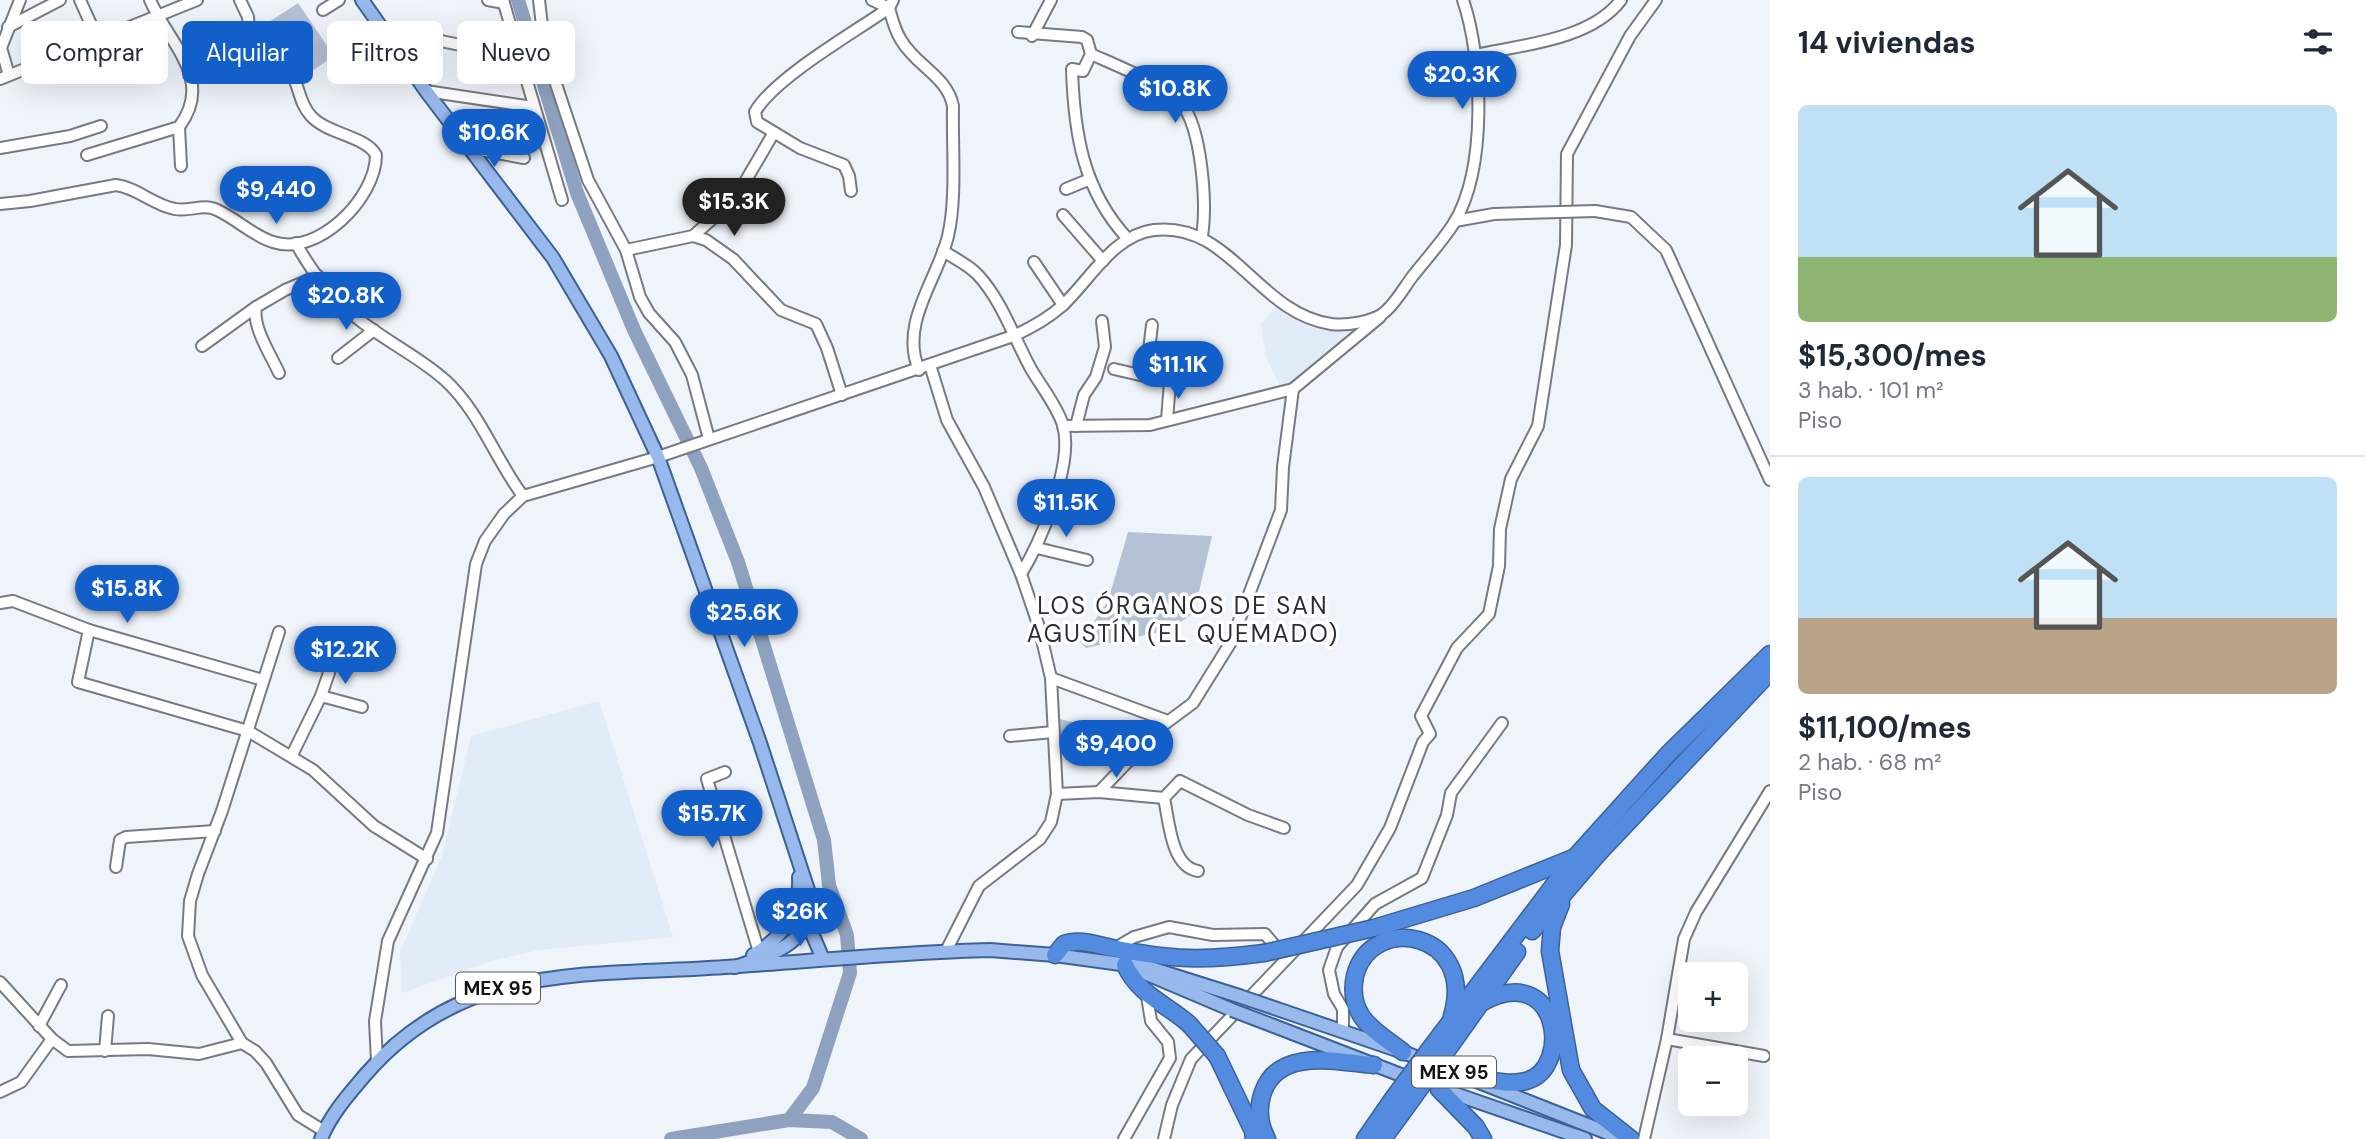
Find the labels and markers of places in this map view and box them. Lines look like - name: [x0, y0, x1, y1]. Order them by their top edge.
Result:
- pin: $20.3K: [1405, 52, 1519, 111]
- pin: $10.8K: [1118, 66, 1232, 125]
- pin: $10.6K: [437, 110, 551, 169]
- pin: $9,440: [219, 166, 333, 226]
- pin: $15.3K: [677, 178, 791, 238]
- pin: $20.8K: [289, 272, 403, 332]
- pin: $11.1K: [1121, 342, 1235, 401]
- pin: $11.5K: [1009, 480, 1123, 539]
- pin: $15.8K: [70, 566, 184, 625]
- pin: $25.6K: [687, 590, 801, 649]
- pin: $12.2K: [288, 626, 402, 686]
- pin: $9,400: [1059, 720, 1173, 780]
- pin: $15.7K: [655, 790, 769, 850]
- pin: $26K: [759, 888, 841, 948]

